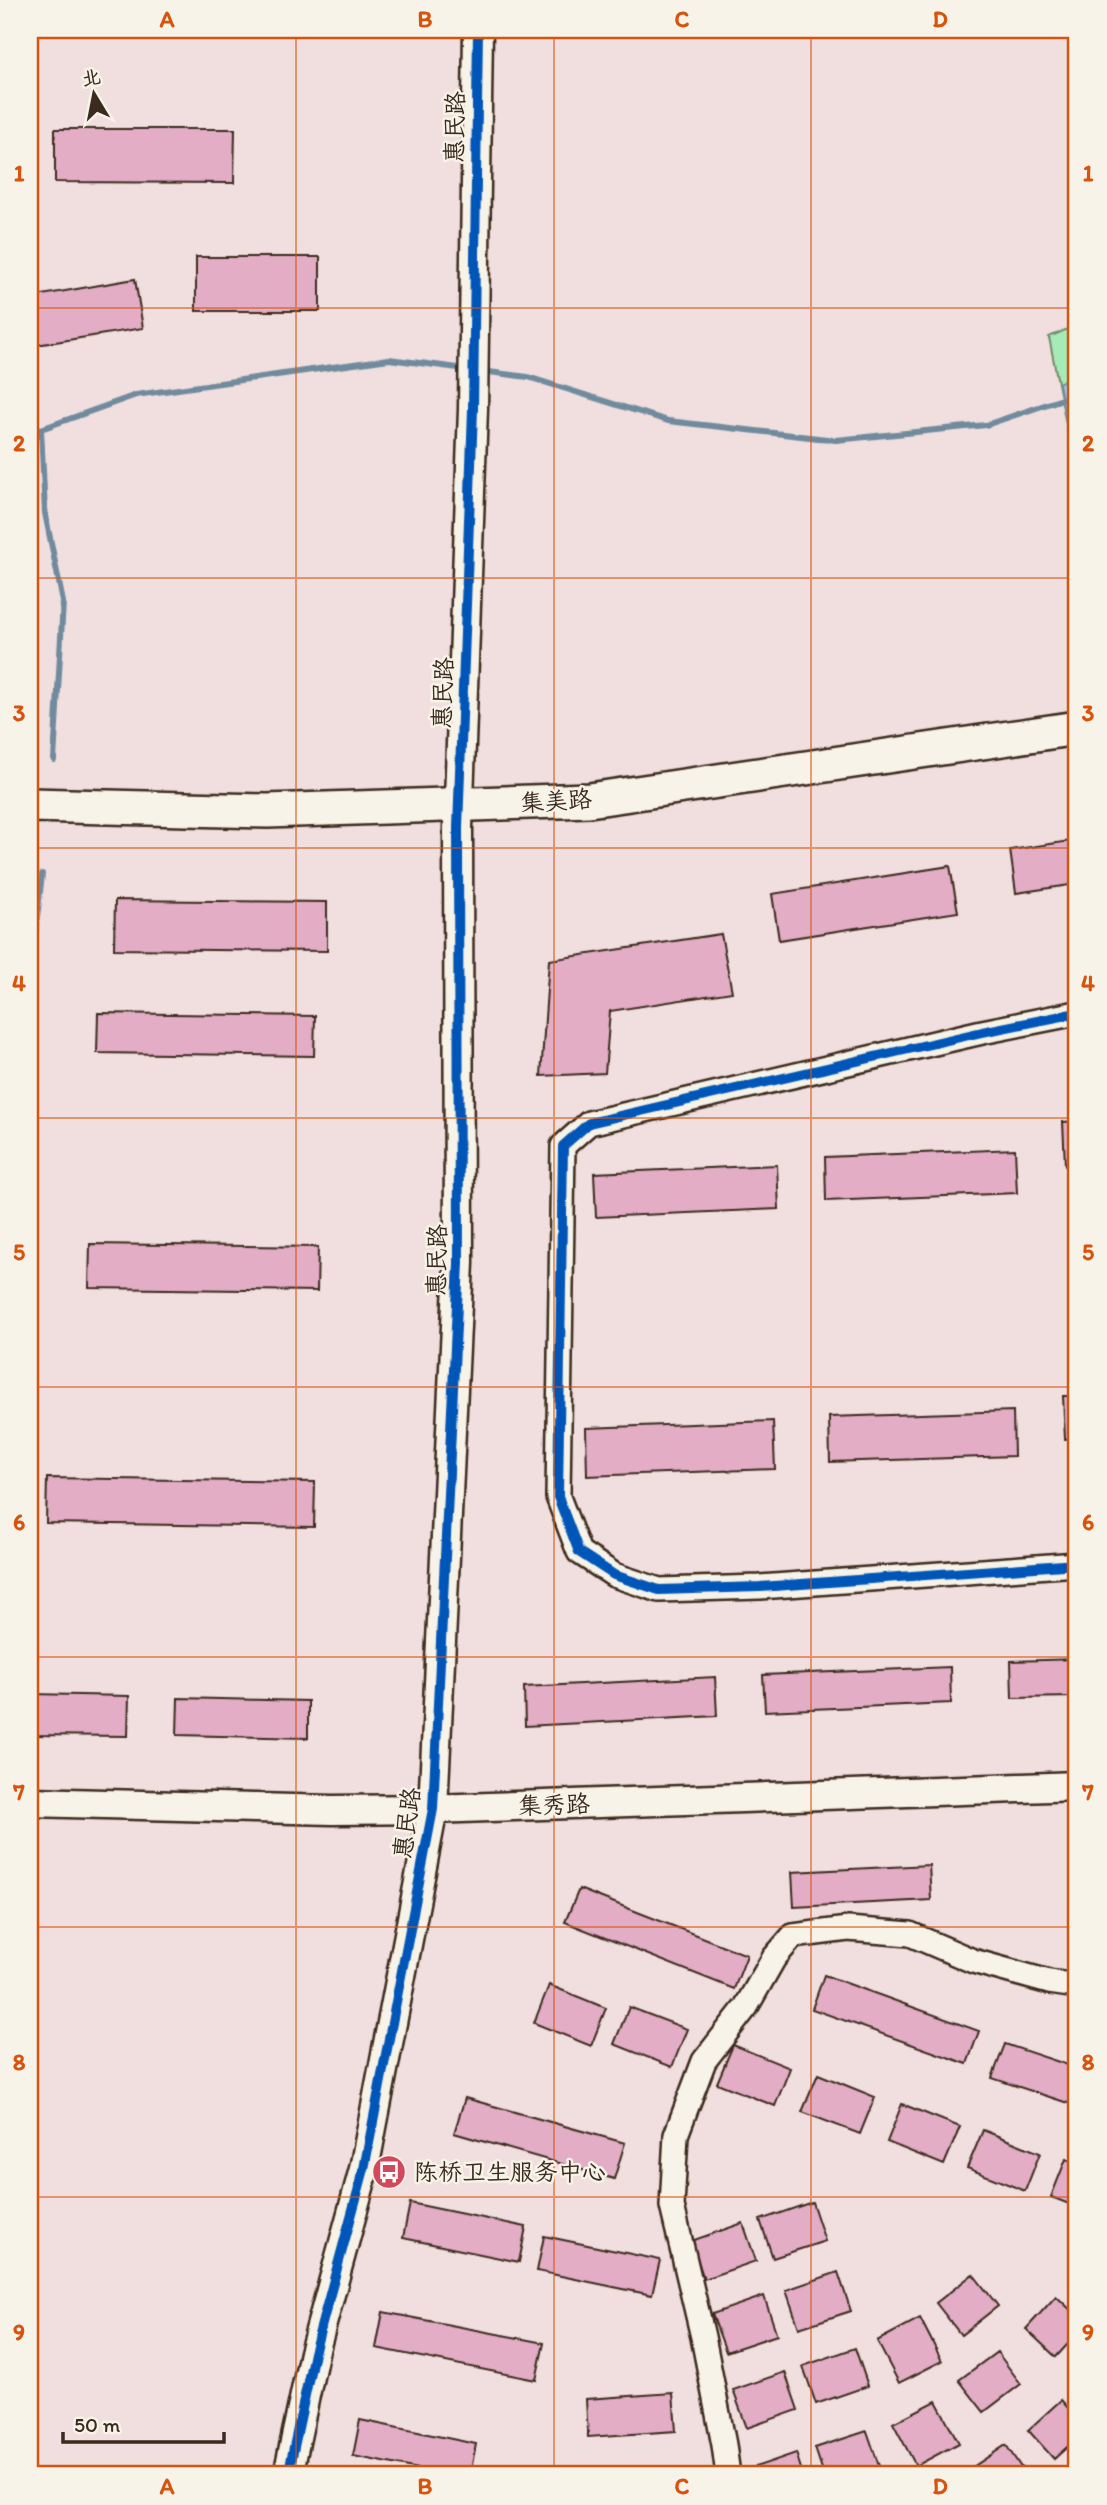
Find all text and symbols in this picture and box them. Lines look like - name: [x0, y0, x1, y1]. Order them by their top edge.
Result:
- text: A: [159, 5, 175, 33]
- text: B: [418, 5, 433, 33]
- text: C: [675, 5, 690, 33]
- text: D: [932, 5, 948, 33]
- north arrow: [60, 60, 130, 130]
- text: 北: [80, 65, 102, 91]
- street label: 惠民路: [439, 91, 470, 163]
- text: 1: [14, 159, 25, 187]
- text: 1: [1083, 159, 1094, 187]
- text: 2: [13, 429, 26, 457]
- text: 2: [1082, 429, 1095, 457]
- street label: 惠民路: [427, 656, 458, 729]
- text: 3: [13, 699, 26, 727]
- text: 3: [1082, 699, 1095, 727]
- street label: 集美路: [519, 784, 593, 817]
- text: 4: [12, 969, 26, 997]
- text: 4: [1081, 969, 1095, 997]
- street label: 惠民路: [421, 1224, 452, 1296]
- text: 5: [13, 1238, 25, 1266]
- text: 5: [1082, 1238, 1094, 1266]
- text: 6: [13, 1508, 25, 1536]
- text: 6: [1082, 1508, 1094, 1536]
- text: 7: [12, 1778, 25, 1806]
- text: 7: [1081, 1778, 1094, 1806]
- street label: 惠民路: [387, 1785, 426, 1861]
- street label: 集秀路: [517, 1789, 590, 1820]
- text: 8: [13, 2048, 26, 2076]
- text: 8: [1082, 2048, 1095, 2076]
- bus stop icon: 陈桥卫生服务中心: [370, 2153, 408, 2191]
- place label: 陈桥卫生服务中心: [414, 2157, 606, 2186]
- text: 9: [13, 2318, 25, 2346]
- text: 9: [1082, 2318, 1094, 2346]
- scale bar: [63, 2400, 224, 2444]
- text: 50 m: [74, 2412, 121, 2437]
- text: A: [159, 2472, 175, 2500]
- text: B: [418, 2472, 433, 2500]
- text: C: [675, 2472, 690, 2500]
- text: D: [932, 2472, 948, 2500]

